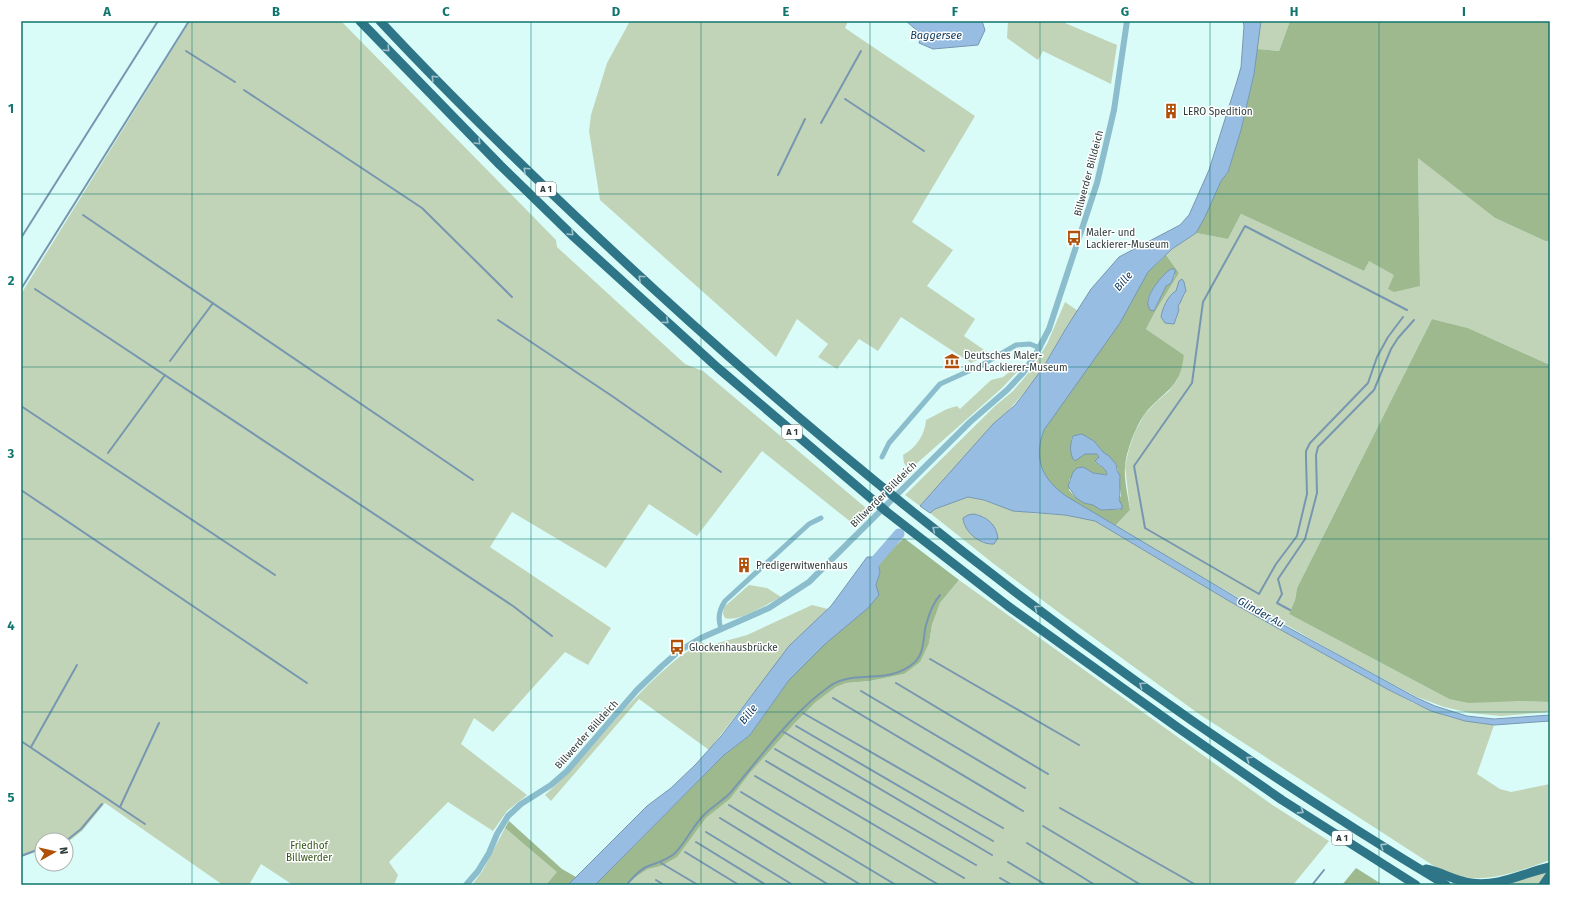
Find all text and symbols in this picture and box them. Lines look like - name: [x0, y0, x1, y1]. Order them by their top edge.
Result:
- text: A: [102, 4, 111, 19]
- text: B: [272, 4, 280, 19]
- text: C: [442, 4, 450, 19]
- text: D: [612, 4, 621, 19]
- text: E: [783, 4, 790, 19]
- text: F: [952, 4, 959, 19]
- text: G: [1121, 4, 1129, 19]
- text: H: [1290, 4, 1298, 19]
- text: I: [1462, 4, 1466, 19]
- water label: Baggersee: [910, 29, 962, 42]
- one-way arrow: [382, 44, 389, 52]
- one-way arrow: [431, 75, 439, 83]
- text: 1: [8, 101, 14, 116]
- building icon: LERO Spedition: [1162, 102, 1180, 120]
- place label: LERO Spedition: [1183, 106, 1253, 118]
- street label: Billwerder Billdeich: [1072, 129, 1106, 218]
- one-way arrow: [473, 137, 480, 145]
- one-way arrow: [523, 167, 531, 174]
- road number: A 1: [536, 182, 556, 196]
- place label: Maler- und Lackierer-Museum: [1086, 227, 1169, 251]
- one-way arrow: [566, 228, 574, 236]
- bus stop icon: Maler- und Lackierer-Museum: [1065, 229, 1083, 247]
- water label: Bille: [1111, 269, 1136, 294]
- text: 2: [8, 273, 15, 288]
- one-way arrow: [638, 275, 646, 283]
- one-way arrow: [661, 317, 669, 324]
- place label: Deutsches Maler- und Lackierer-Museum: [964, 350, 1067, 374]
- museum icon: Deutsches Maler- und Lackierer-Museum: [943, 352, 961, 370]
- road number: A 1: [782, 425, 802, 439]
- text: 3: [7, 446, 15, 461]
- street label: Billwerder Billdeich: [848, 459, 919, 530]
- one-way arrow: [932, 526, 939, 533]
- building icon: Predigerwitwenhaus: [735, 556, 753, 574]
- place label: Predigerwitwenhaus: [756, 560, 848, 572]
- water label: Glinder Au: [1235, 594, 1286, 631]
- one-way arrow: [1035, 606, 1042, 613]
- text: 4: [7, 618, 15, 633]
- bus stop icon: Glockenhausbrücke: [668, 638, 686, 656]
- place label: Glockenhausbrücke: [689, 642, 778, 654]
- one-way arrow: [1140, 683, 1147, 690]
- street label: Billwerder Billdeich: [553, 698, 621, 772]
- water label: Bille: [737, 702, 760, 727]
- one-way arrow: [1246, 756, 1253, 764]
- text: 5: [8, 790, 15, 805]
- one-way arrow: [1297, 807, 1304, 814]
- road number: A 1: [1332, 831, 1352, 845]
- north arrow: [34, 832, 74, 872]
- park label: Friedhof Billwerder: [286, 840, 332, 864]
- one-way arrow: [1380, 843, 1387, 851]
- text: N: [56, 846, 70, 855]

